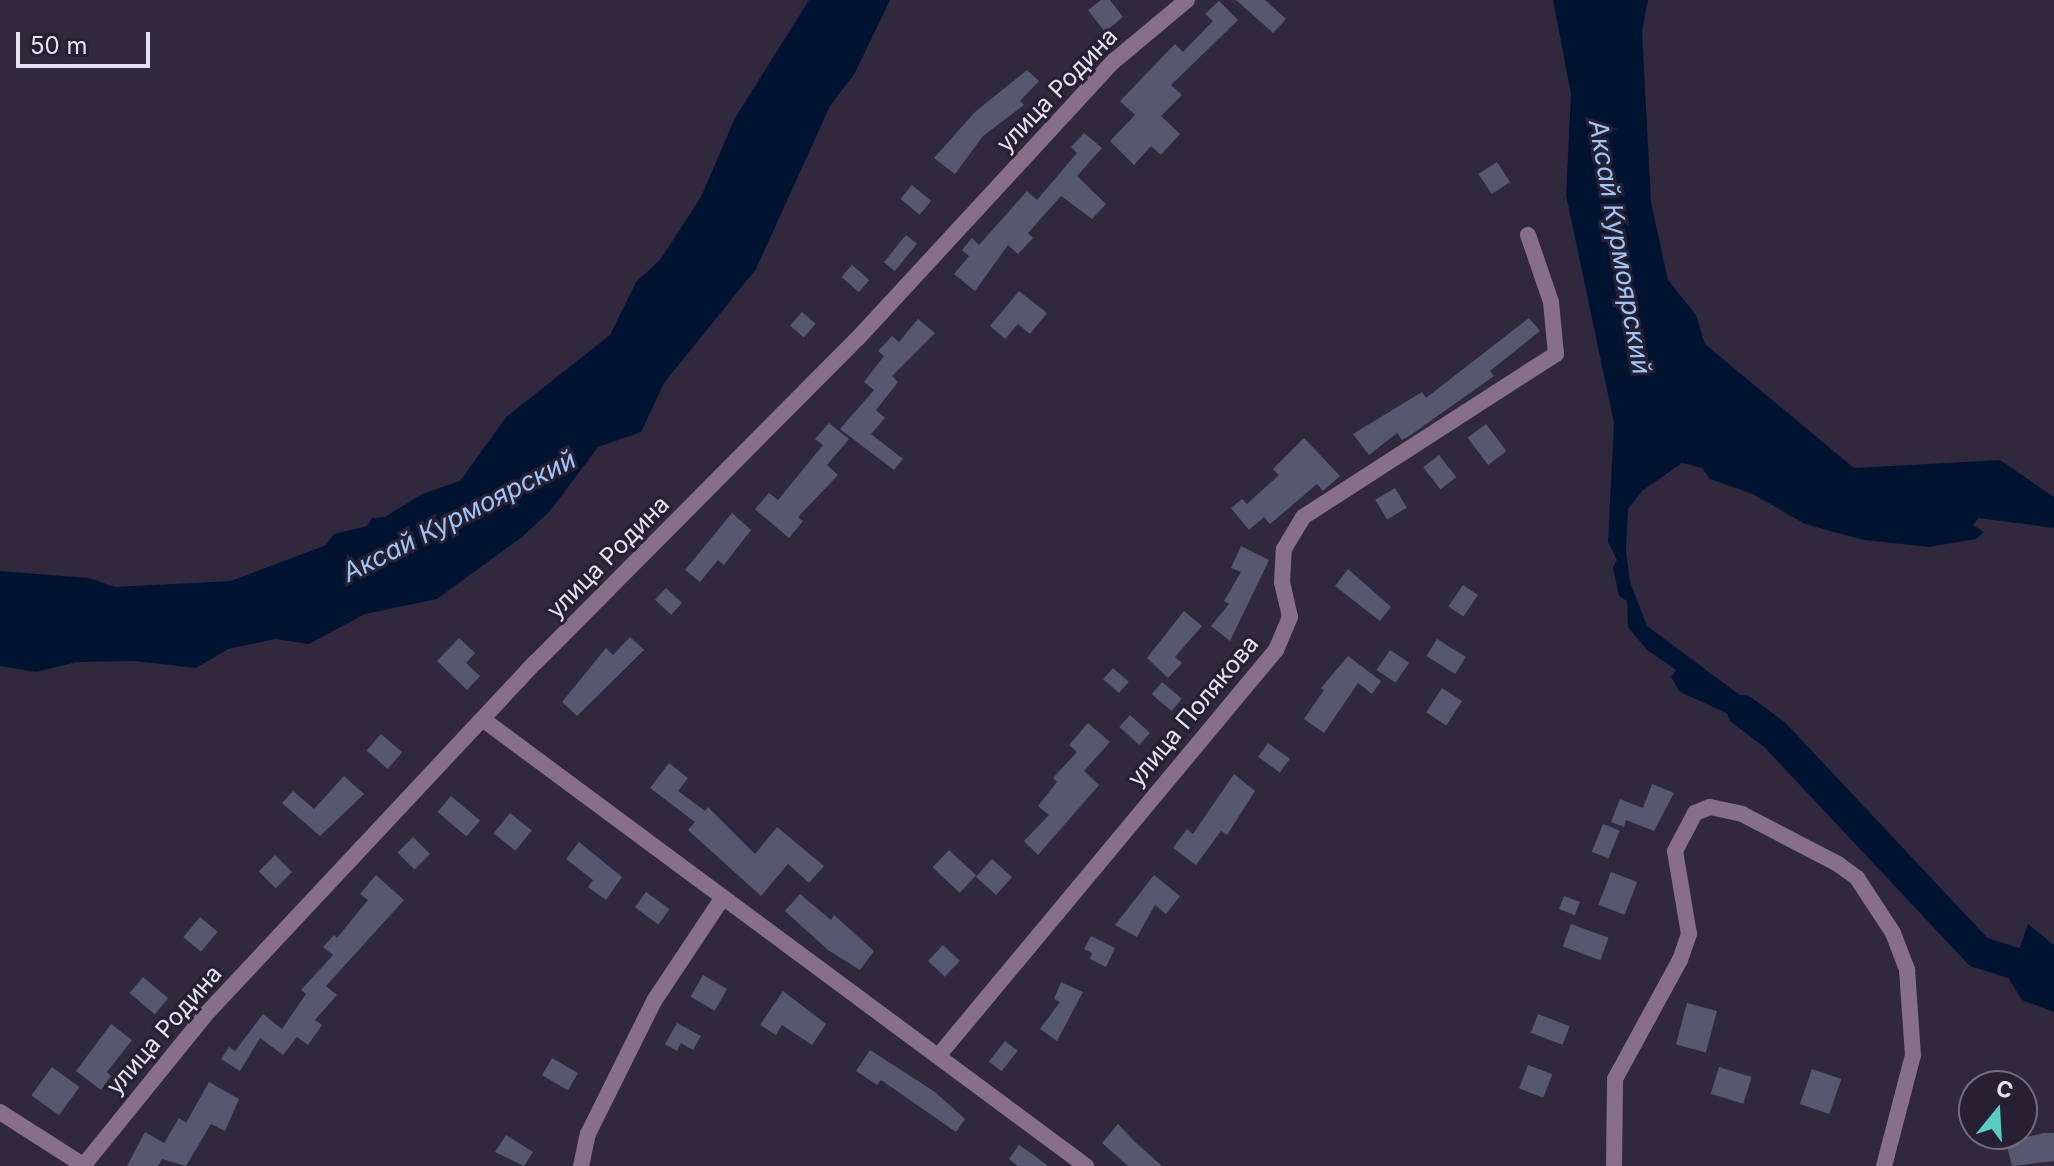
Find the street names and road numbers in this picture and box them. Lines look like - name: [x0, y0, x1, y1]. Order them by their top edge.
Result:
- street label: улица Родина: [991, 22, 1123, 158]
- street label: улица Родина: [541, 490, 675, 624]
- street label: улица Полякова: [1121, 630, 1265, 792]
- street label: улица Родина: [100, 960, 228, 1100]

